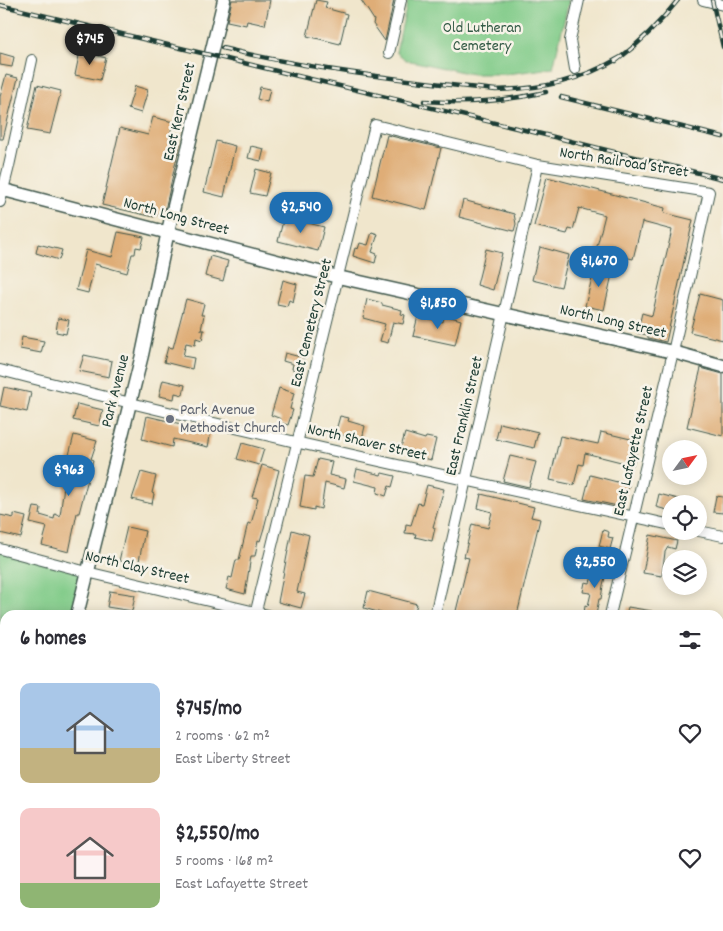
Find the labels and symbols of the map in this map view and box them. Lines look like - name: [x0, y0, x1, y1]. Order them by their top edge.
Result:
- park label: Old Lutheran Cemetery: [443, 17, 521, 58]
- pin: $745: [60, 23, 120, 66]
- street label: East Kerr Street: [158, 61, 202, 163]
- street label: North Railroad Street: [558, 141, 690, 185]
- street label: North Long Street: [121, 192, 231, 242]
- pin: $2,540: [260, 192, 342, 234]
- pin: $1,670: [558, 246, 640, 288]
- street label: East Cemetery Street: [285, 256, 339, 390]
- pin: $1,850: [397, 288, 479, 330]
- street label: North Long Street: [558, 299, 669, 345]
- street label: Park Avenue: [96, 352, 136, 430]
- street label: East Franklin Street: [440, 354, 490, 478]
- street label: East Lafayette Street: [608, 383, 660, 518]
- place label: Park Avenue Methodist Church: [180, 399, 285, 440]
- marker: Park Avenue Methodist Church: [164, 413, 176, 425]
- street label: North Shaver Street: [305, 418, 429, 468]
- north arrow: [662, 440, 708, 485]
- pin: $963: [39, 454, 99, 497]
- street label: North Clay Street: [83, 545, 191, 591]
- pin: $2,550: [554, 546, 636, 589]

